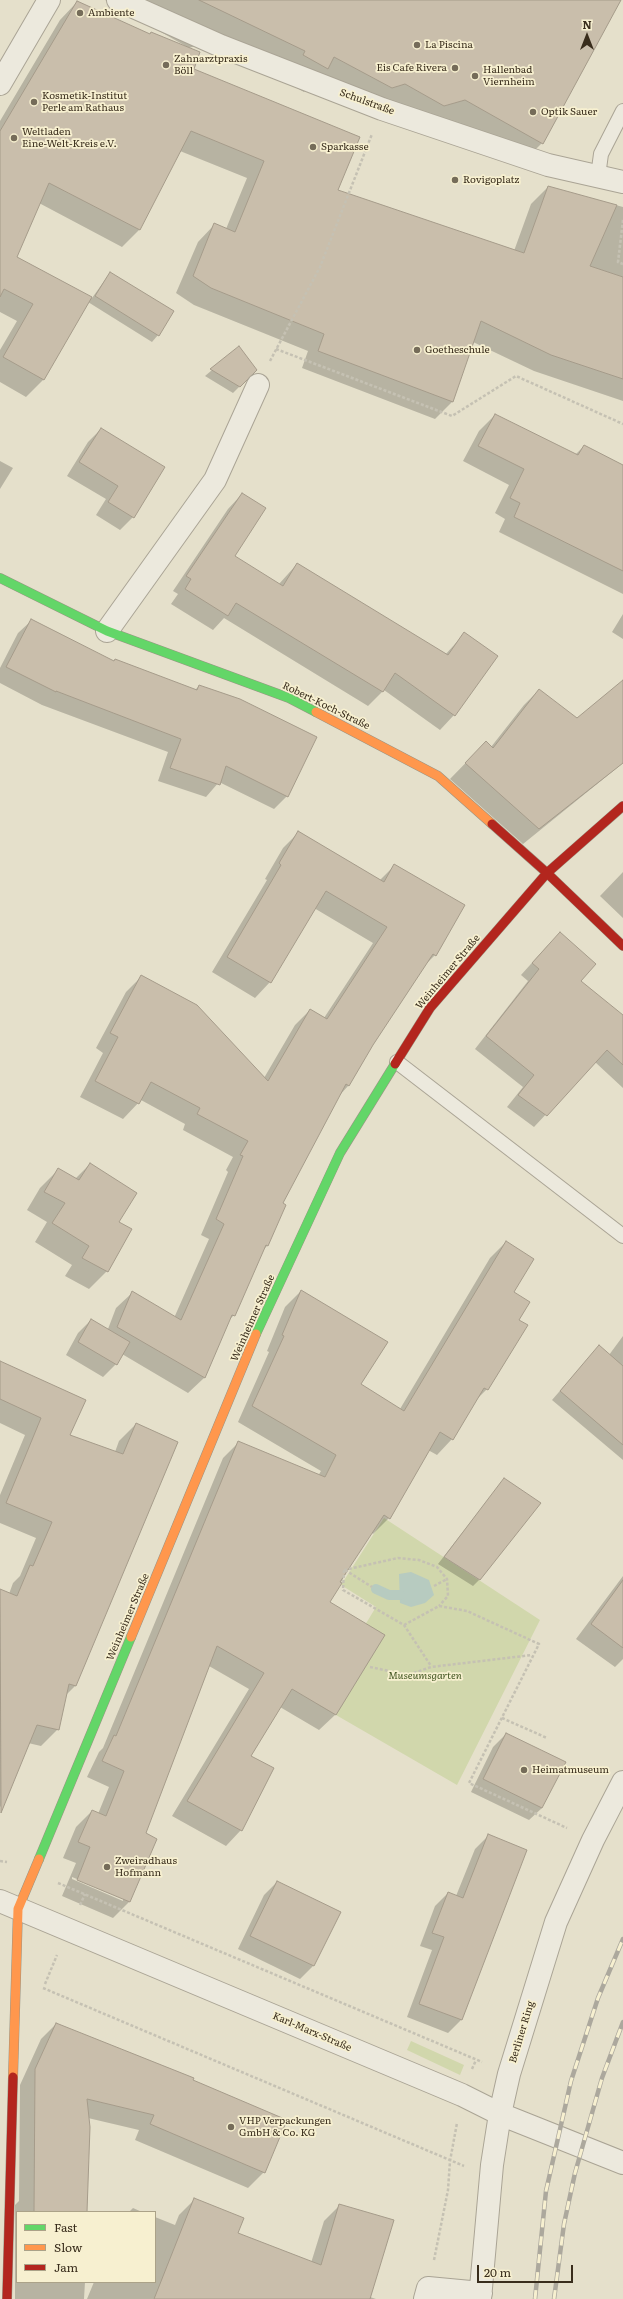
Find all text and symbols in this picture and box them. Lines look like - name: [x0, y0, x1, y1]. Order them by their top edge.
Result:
- place label: Ambiente: [88, 7, 135, 19]
- marker: Ambiente: [75, 8, 85, 18]
- north arrow: [567, 16, 607, 56]
- text: N: [582, 16, 592, 32]
- place label: La Piscina: [425, 39, 473, 51]
- marker: La Piscina: [412, 40, 422, 50]
- place label: Zahnarztpraxis Böll: [174, 53, 247, 76]
- marker: Zahnarztpraxis Böll: [161, 60, 171, 70]
- place label: Eis Cafe Rivera: [376, 62, 447, 74]
- marker: Eis Cafe Rivera: [450, 63, 460, 73]
- place label: Hallenbad Viernheim: [483, 64, 535, 88]
- marker: Hallenbad Viernheim: [470, 71, 480, 81]
- street label: Schulstraße: [338, 87, 396, 117]
- place label: Kosmetik-Institut Perle am Rathaus: [42, 90, 127, 114]
- marker: Kosmetik-Institut Perle am Rathaus: [29, 97, 39, 107]
- place label: Optik Sauer: [541, 106, 597, 118]
- marker: Optik Sauer: [528, 107, 538, 117]
- place label: Weltladen Eine-Welt-Kreis e.V.: [22, 126, 117, 150]
- marker: Weltladen Eine-Welt-Kreis e.V.: [9, 133, 19, 143]
- place label: Sparkasse: [321, 141, 369, 153]
- marker: Sparkasse: [308, 142, 318, 152]
- place label: Rovigoplatz: [463, 174, 519, 186]
- marker: Rovigoplatz: [450, 175, 460, 185]
- place label: Goetheschule: [425, 344, 490, 356]
- marker: Goetheschule: [412, 345, 422, 355]
- street label: Robert-Koch-Straße: [280, 680, 372, 732]
- street label: Weinheimer Straße: [413, 932, 483, 1012]
- street label: Weinheimer Straße: [229, 1273, 277, 1363]
- street label: Weinheimer Straße: [104, 1572, 152, 1662]
- park label: Museumsgarten: [388, 1670, 462, 1682]
- place label: Heimatmuseum: [532, 1764, 609, 1776]
- marker: Heimatmuseum: [519, 1765, 529, 1775]
- place label: Zweiradhaus Hofmann: [115, 1855, 177, 1878]
- marker: Zweiradhaus Hofmann: [102, 1862, 112, 1872]
- street label: Berliner Ring: [507, 2000, 537, 2064]
- street label: Karl-Marx-Straße: [271, 2010, 353, 2054]
- place label: VHP Verpackungen GmbH & Co. KG: [239, 2115, 331, 2138]
- marker: VHP Verpackungen GmbH & Co. KG: [226, 2122, 236, 2132]
- legend: [16, 2211, 156, 2283]
- text: Fast: [54, 2218, 77, 2236]
- text: Slow: [54, 2238, 82, 2256]
- scale bar: [479, 2257, 575, 2283]
- text: Jam: [54, 2258, 78, 2276]
- text: 20 m: [484, 2263, 511, 2281]

